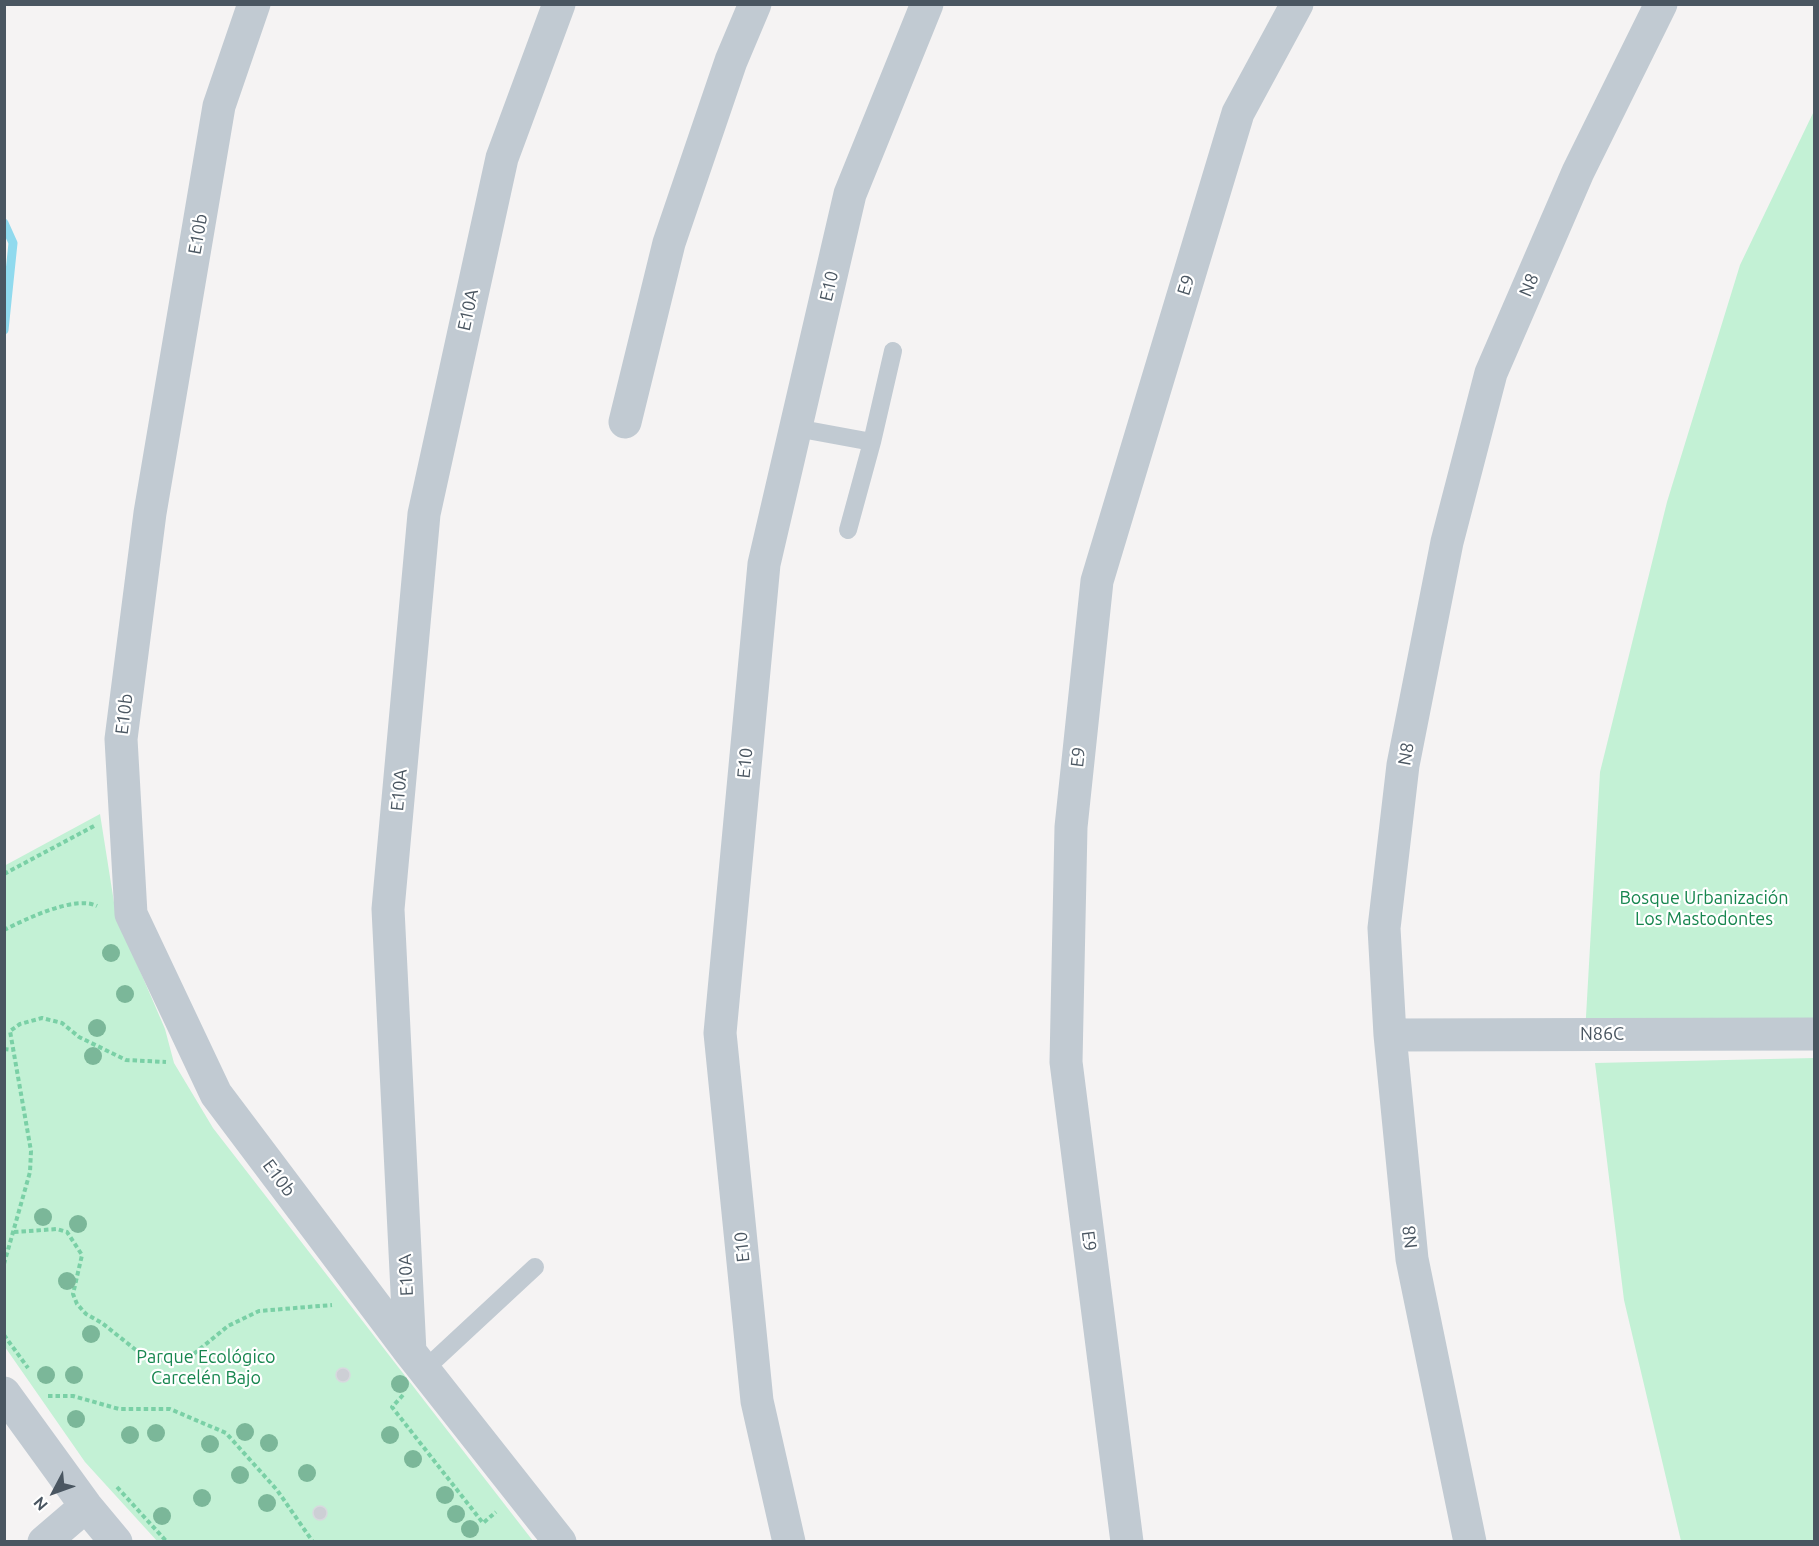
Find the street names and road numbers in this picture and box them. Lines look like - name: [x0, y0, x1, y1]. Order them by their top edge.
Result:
- street label: E10b: [184, 212, 212, 256]
- street label: E10: [815, 269, 843, 303]
- street label: N8: [1515, 270, 1543, 300]
- street label: E9: [1173, 272, 1199, 298]
- street label: E10A: [453, 287, 483, 333]
- street label: E10b: [111, 692, 137, 736]
- street label: N8: [1393, 741, 1419, 767]
- street label: E9: [1066, 746, 1090, 768]
- street label: E10: [733, 747, 757, 779]
- street label: E10A: [386, 768, 412, 812]
- street label: N86C: [1580, 1023, 1624, 1045]
- street label: E10b: [258, 1155, 300, 1201]
- street label: N8: [1398, 1224, 1422, 1250]
- street label: E9: [1077, 1230, 1101, 1252]
- street label: E10: [730, 1231, 754, 1263]
- street label: E10A: [394, 1253, 418, 1297]

